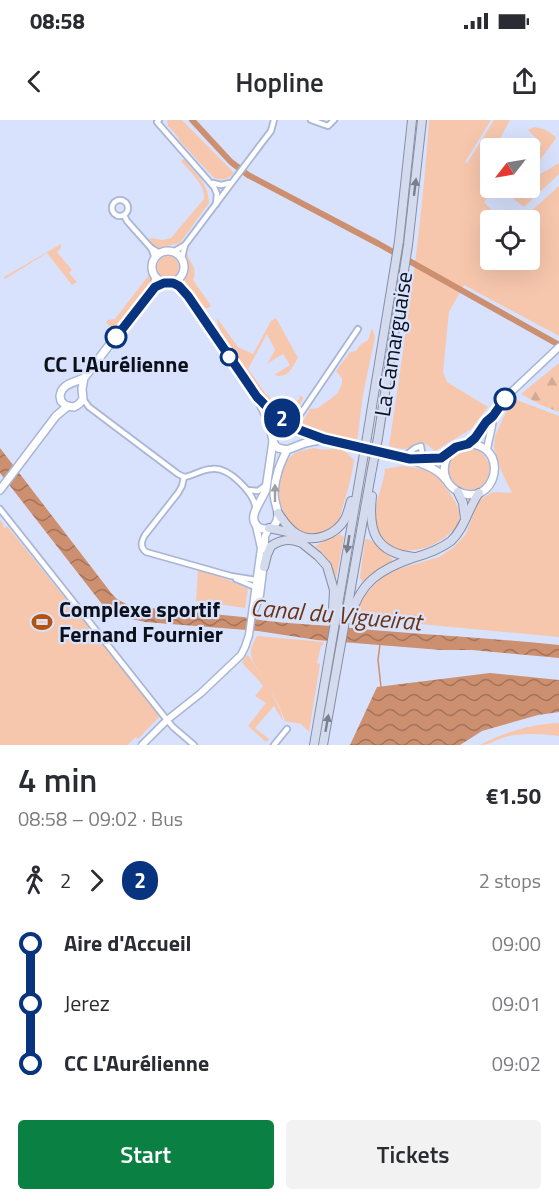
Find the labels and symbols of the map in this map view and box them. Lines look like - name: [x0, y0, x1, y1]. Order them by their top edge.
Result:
- north arrow: [480, 138, 540, 198]
- one-way arrow: [410, 178, 420, 197]
- street label: La Camarguaise: [365, 269, 421, 419]
- marker: CC L'Aurélienne: [105, 326, 127, 348]
- place label: CC L'Aurélienne: [43, 347, 189, 381]
- unlabelled marker: [220, 348, 238, 366]
- unlabelled marker: [494, 388, 516, 410]
- line badge: 2: [262, 398, 302, 438]
- one-way arrow: [270, 483, 280, 502]
- one-way arrow: [344, 534, 353, 553]
- water label: Canal du Vigueirat: [249, 589, 426, 640]
- place label: Complexe sportif Fernand Fournier: [59, 592, 223, 651]
- sports icon: Complexe sportif Fernand Fournier: [30, 610, 54, 634]
- one-way arrow: [323, 713, 332, 732]

